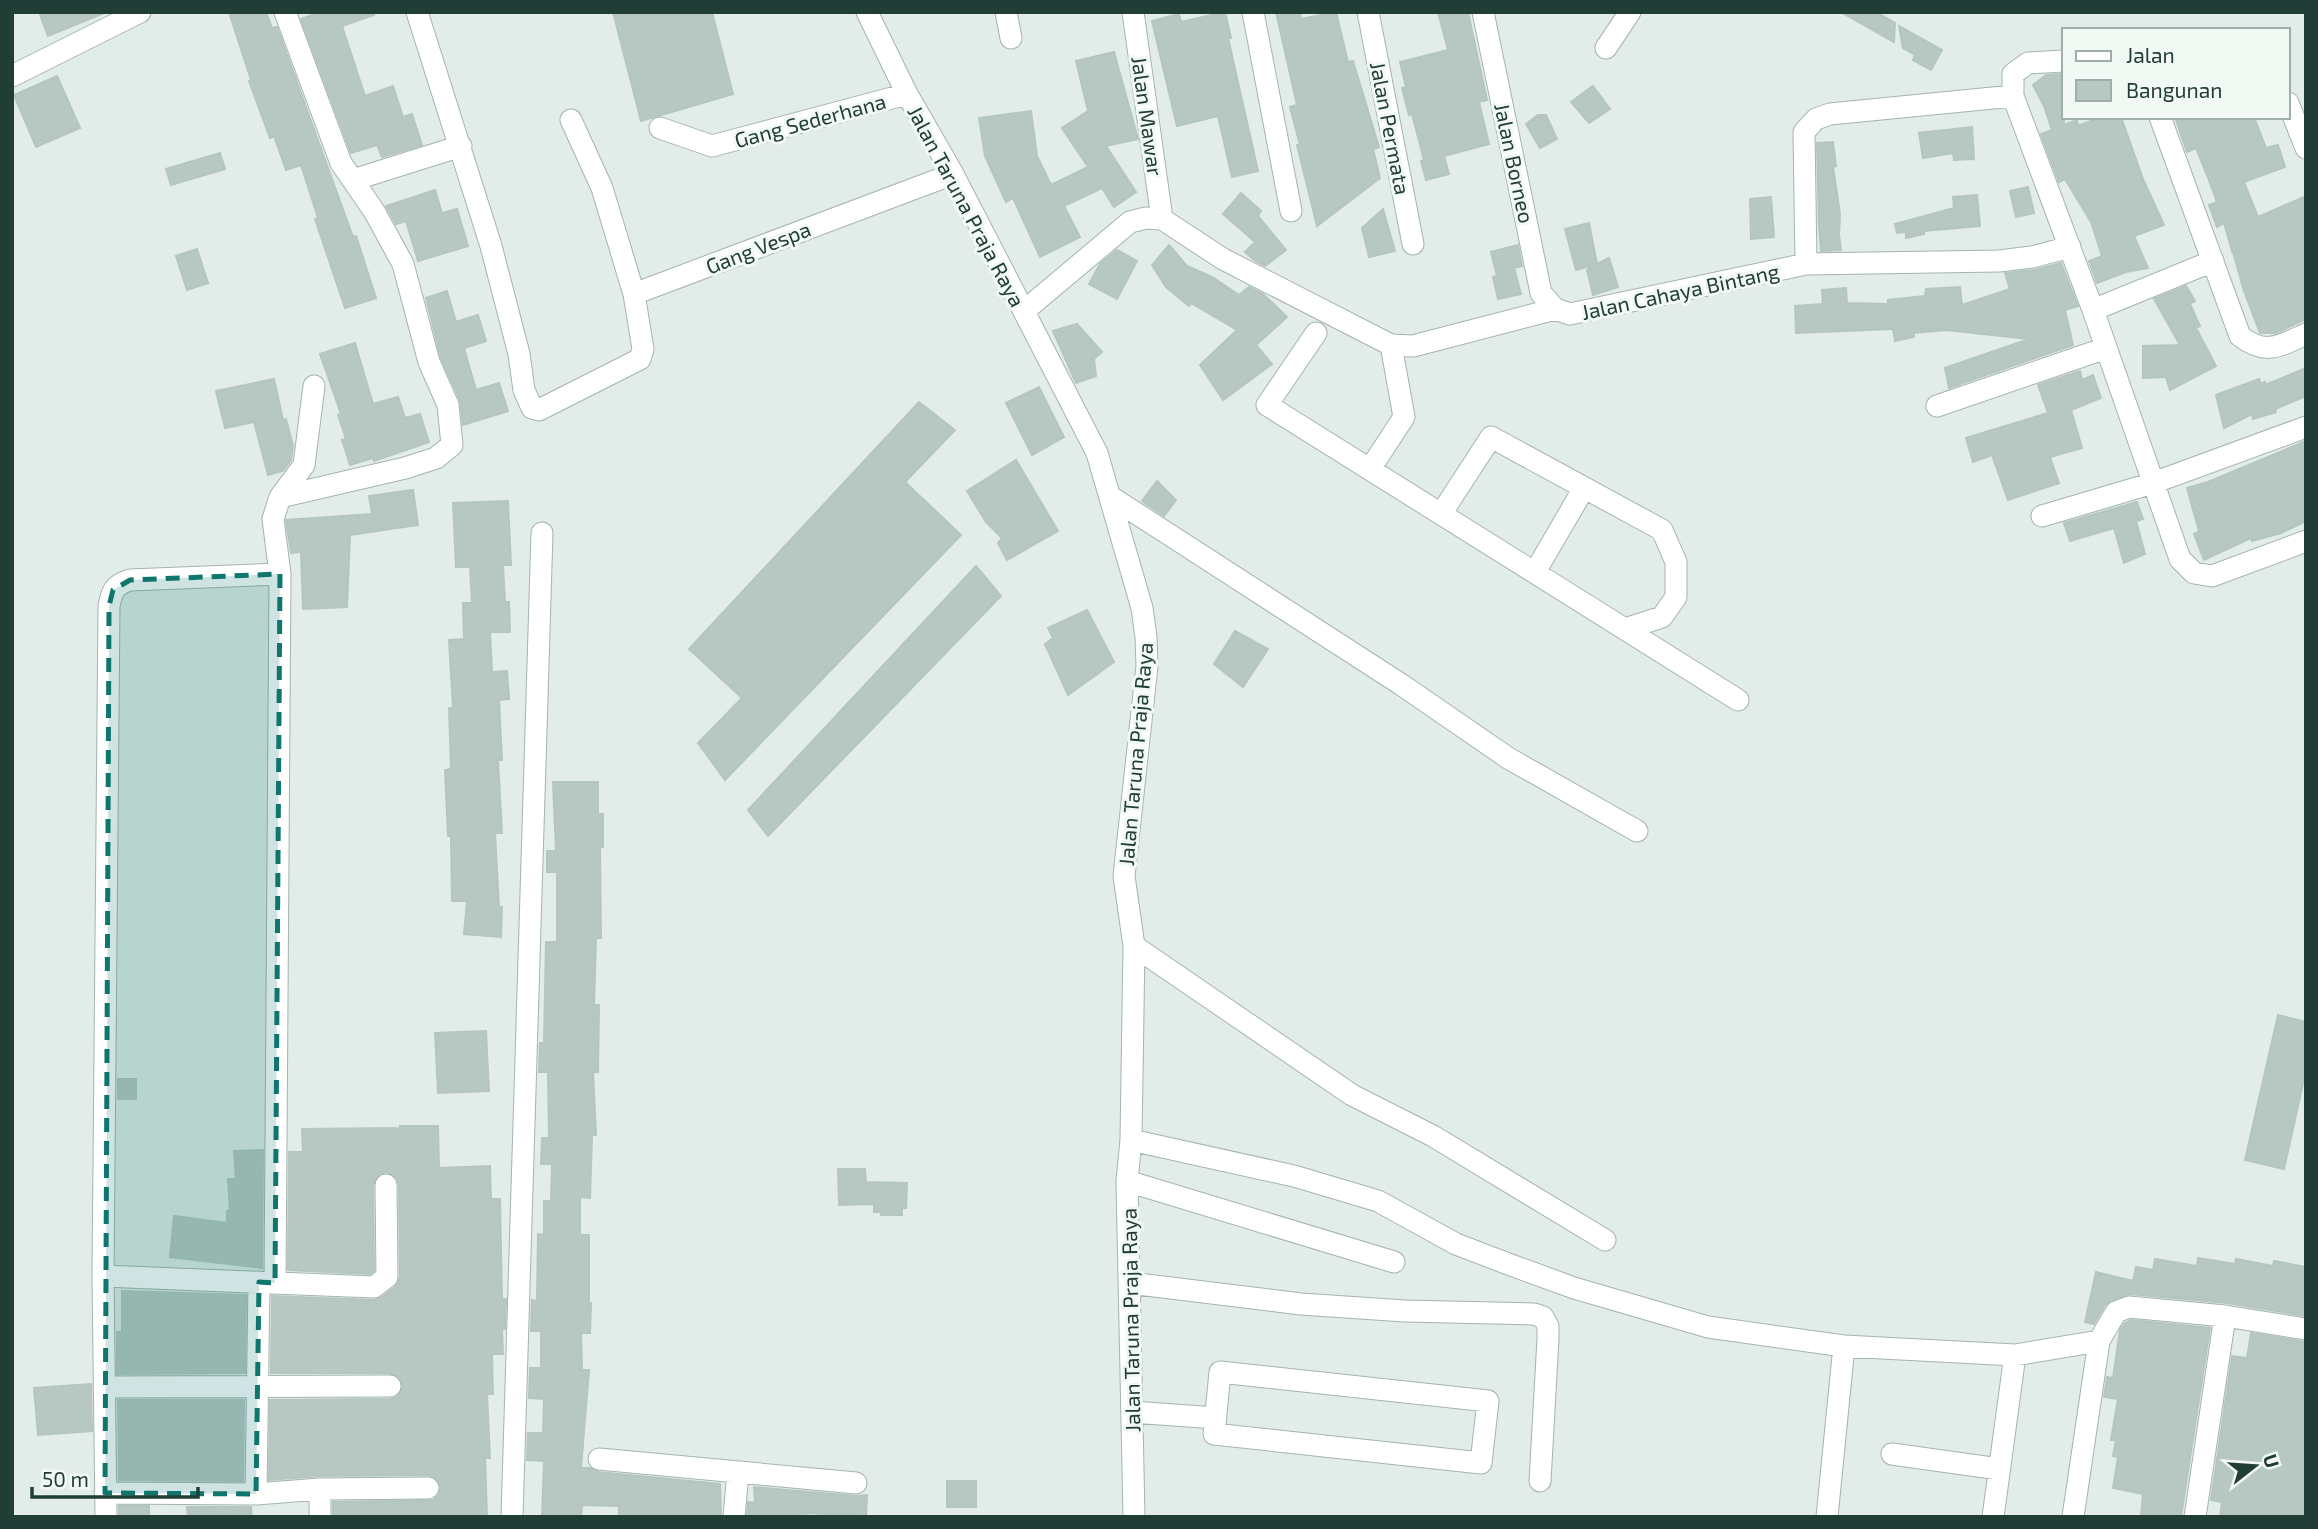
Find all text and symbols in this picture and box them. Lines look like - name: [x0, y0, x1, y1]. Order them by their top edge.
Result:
- legend: [2062, 28, 2290, 119]
- text: Jalan: [2126, 42, 2175, 67]
- street label: Jalan Mawar: [1127, 55, 1169, 178]
- street label: Jalan Permata: [1366, 59, 1416, 197]
- text: Bangunan: [2126, 77, 2222, 102]
- street label: Gang Sederhana: [732, 88, 888, 152]
- street label: Jalan Taruna Praja Raya: [902, 101, 1031, 311]
- street label: Jalan Borneo: [1490, 101, 1540, 225]
- street label: Gang Vespa: [702, 216, 814, 278]
- street label: Jalan Cahaya Bintang: [1579, 258, 1781, 324]
- street label: Jalan Taruna Praja Raya: [1113, 641, 1158, 867]
- street label: Jalan Taruna Praja Raya: [1116, 1208, 1145, 1432]
- north arrow: [2220, 1431, 2290, 1501]
- text: U: [2259, 1451, 2285, 1470]
- scale bar: [32, 1456, 198, 1500]
- text: 50 m: [42, 1466, 89, 1491]

